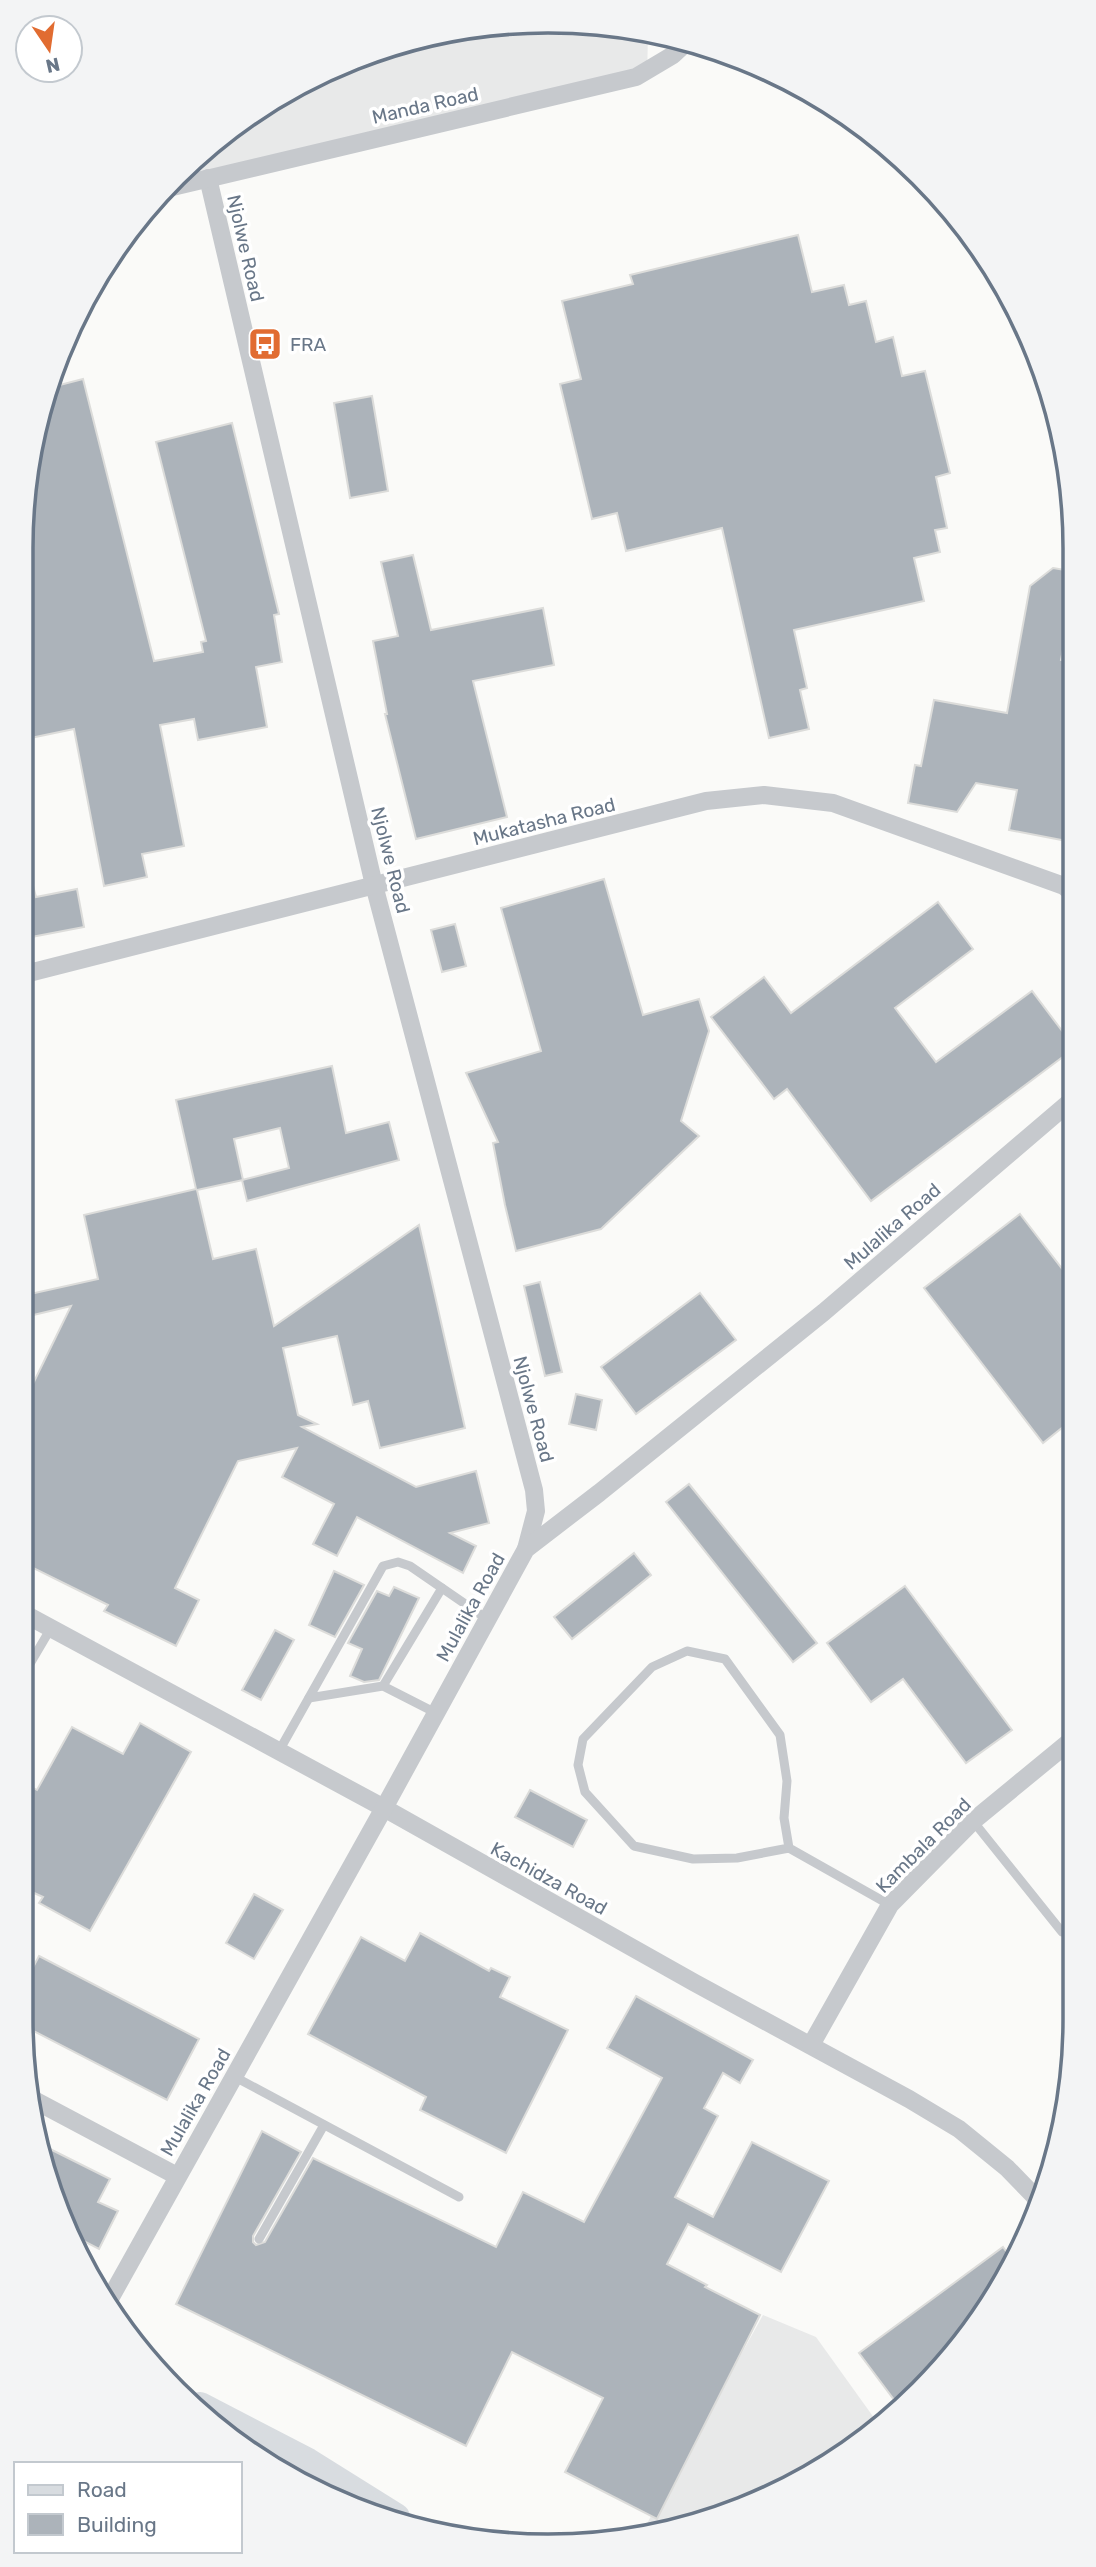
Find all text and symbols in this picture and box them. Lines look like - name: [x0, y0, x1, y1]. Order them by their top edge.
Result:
- north arrow: [14, 14, 84, 84]
- text: N: [43, 52, 62, 78]
- street label: Manda Road: [370, 82, 481, 129]
- street label: Njolwe Road: [222, 192, 269, 304]
- bus stop icon: FRA: [246, 325, 284, 363]
- place label: FRA: [290, 333, 327, 356]
- street label: Mukatasha Road: [471, 793, 618, 850]
- street label: Njolwe Road: [366, 804, 415, 916]
- street label: Mulalika Road: [839, 1178, 945, 1275]
- street label: Njolwe Road: [508, 1354, 559, 1465]
- street label: Mulalika Road: [431, 1549, 510, 1666]
- street label: Kambala Road: [871, 1793, 976, 1898]
- street label: Kachidza Road: [487, 1837, 611, 1920]
- street label: Mulalika Road: [155, 2044, 236, 2160]
- legend: [14, 2462, 242, 2553]
- text: Road: [77, 2477, 127, 2502]
- text: Building: [77, 2512, 157, 2537]

